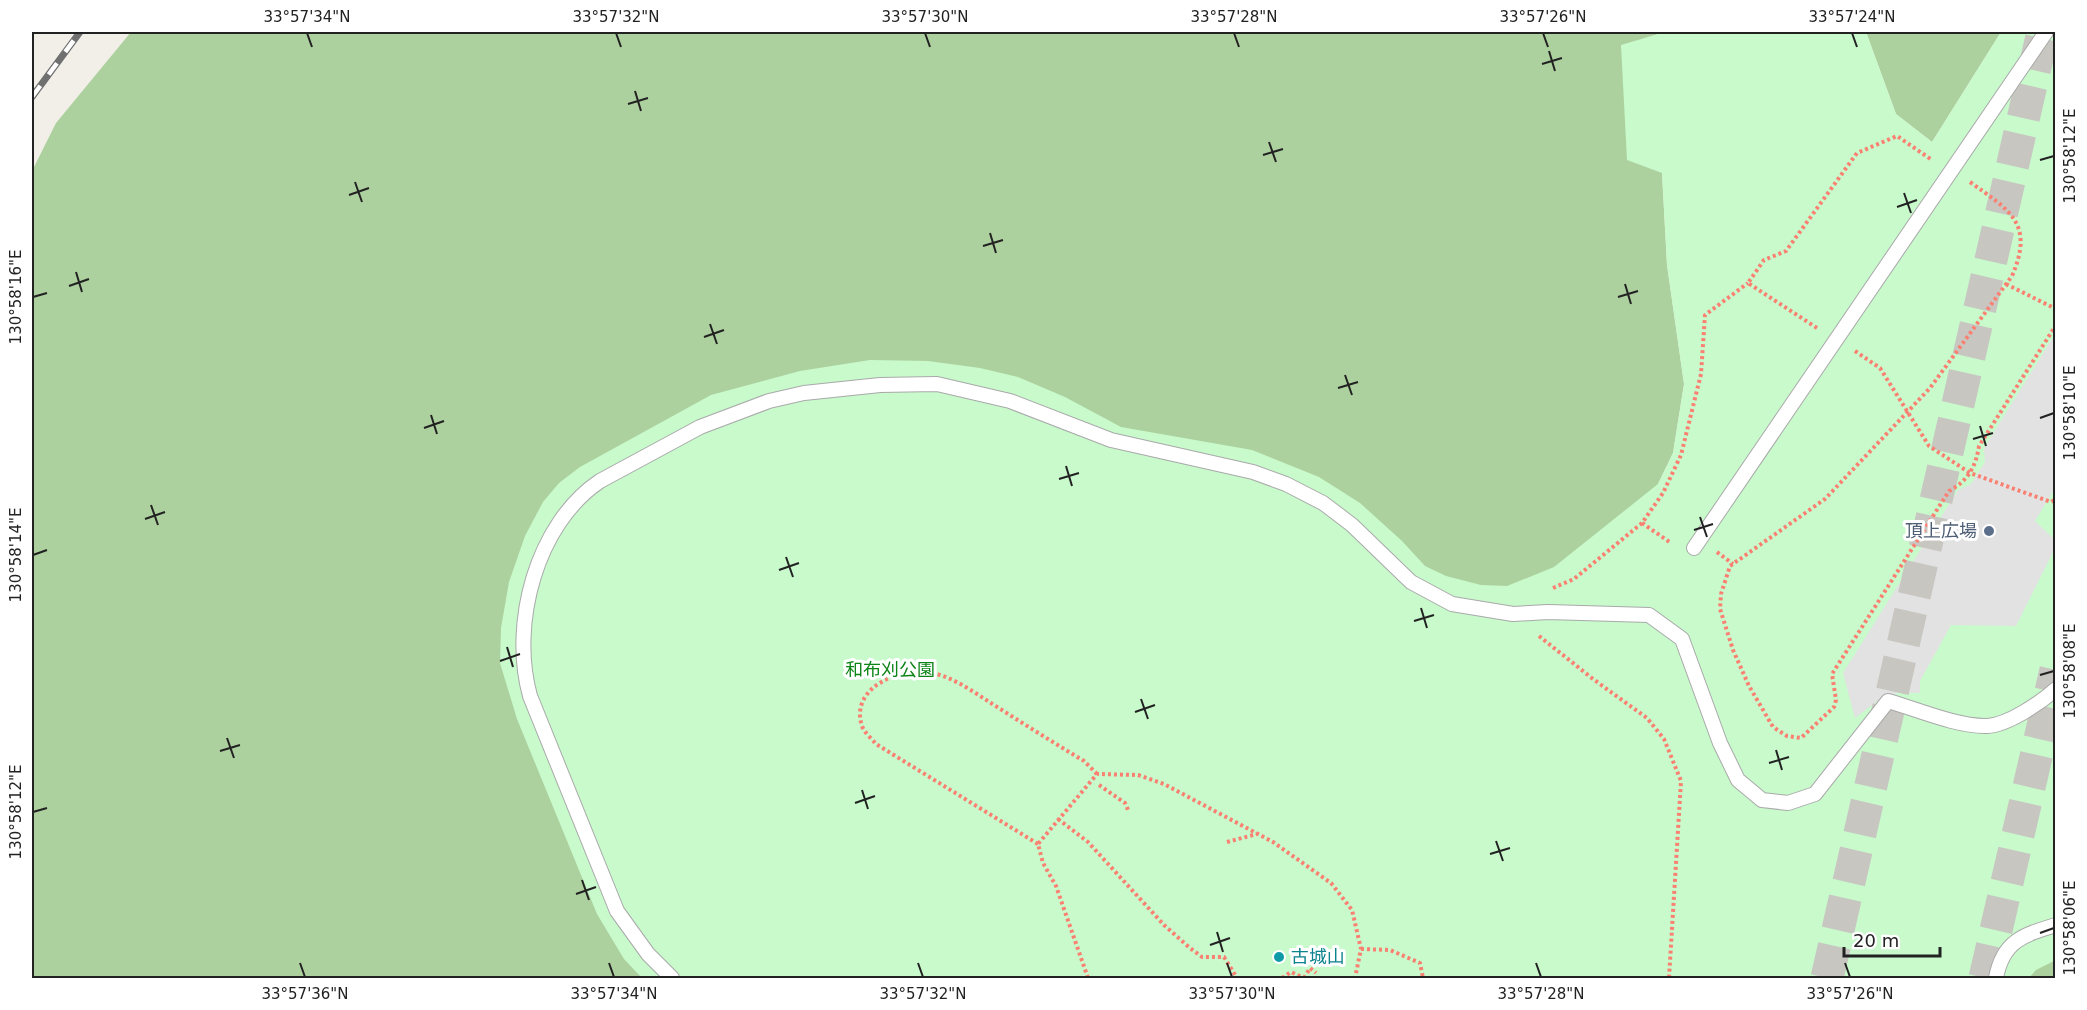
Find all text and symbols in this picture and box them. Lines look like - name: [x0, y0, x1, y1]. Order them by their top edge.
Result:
- text: 33°57'34"N: [263, 8, 351, 26]
- text: 33°57'32"N: [572, 8, 660, 26]
- text: 33°57'30"N: [881, 8, 969, 26]
- text: 33°57'28"N: [1190, 8, 1278, 26]
- text: 33°57'26"N: [1499, 8, 1587, 26]
- text: 33°57'24"N: [1808, 8, 1896, 26]
- text: 130°58'12"E: [2061, 109, 2079, 203]
- text: 130°58'16"E: [7, 250, 25, 344]
- text: 130°58'10"E: [2061, 366, 2079, 460]
- text: 130°58'14"E: [7, 508, 25, 602]
- place label: 頂上広場: [1905, 520, 1977, 541]
- marker: 頂上広場: [1982, 524, 1996, 538]
- text: 130°58'08"E: [2061, 624, 2079, 718]
- park label: 和布刈公園: [845, 659, 935, 680]
- text: 130°58'12"E: [7, 765, 25, 859]
- text: 130°58'06"E: [2061, 881, 2079, 975]
- scale bar: [1844, 920, 1940, 958]
- text: 20 m: [1853, 930, 1899, 951]
- place label: 古城山: [1291, 946, 1345, 967]
- marker: 古城山: [1272, 950, 1286, 964]
- text: 33°57'36"N: [261, 985, 349, 1003]
- text: 33°57'34"N: [570, 985, 658, 1003]
- text: 33°57'32"N: [879, 985, 967, 1003]
- text: 33°57'30"N: [1188, 985, 1276, 1003]
- text: 33°57'28"N: [1497, 985, 1585, 1003]
- text: 33°57'26"N: [1806, 985, 1894, 1003]

